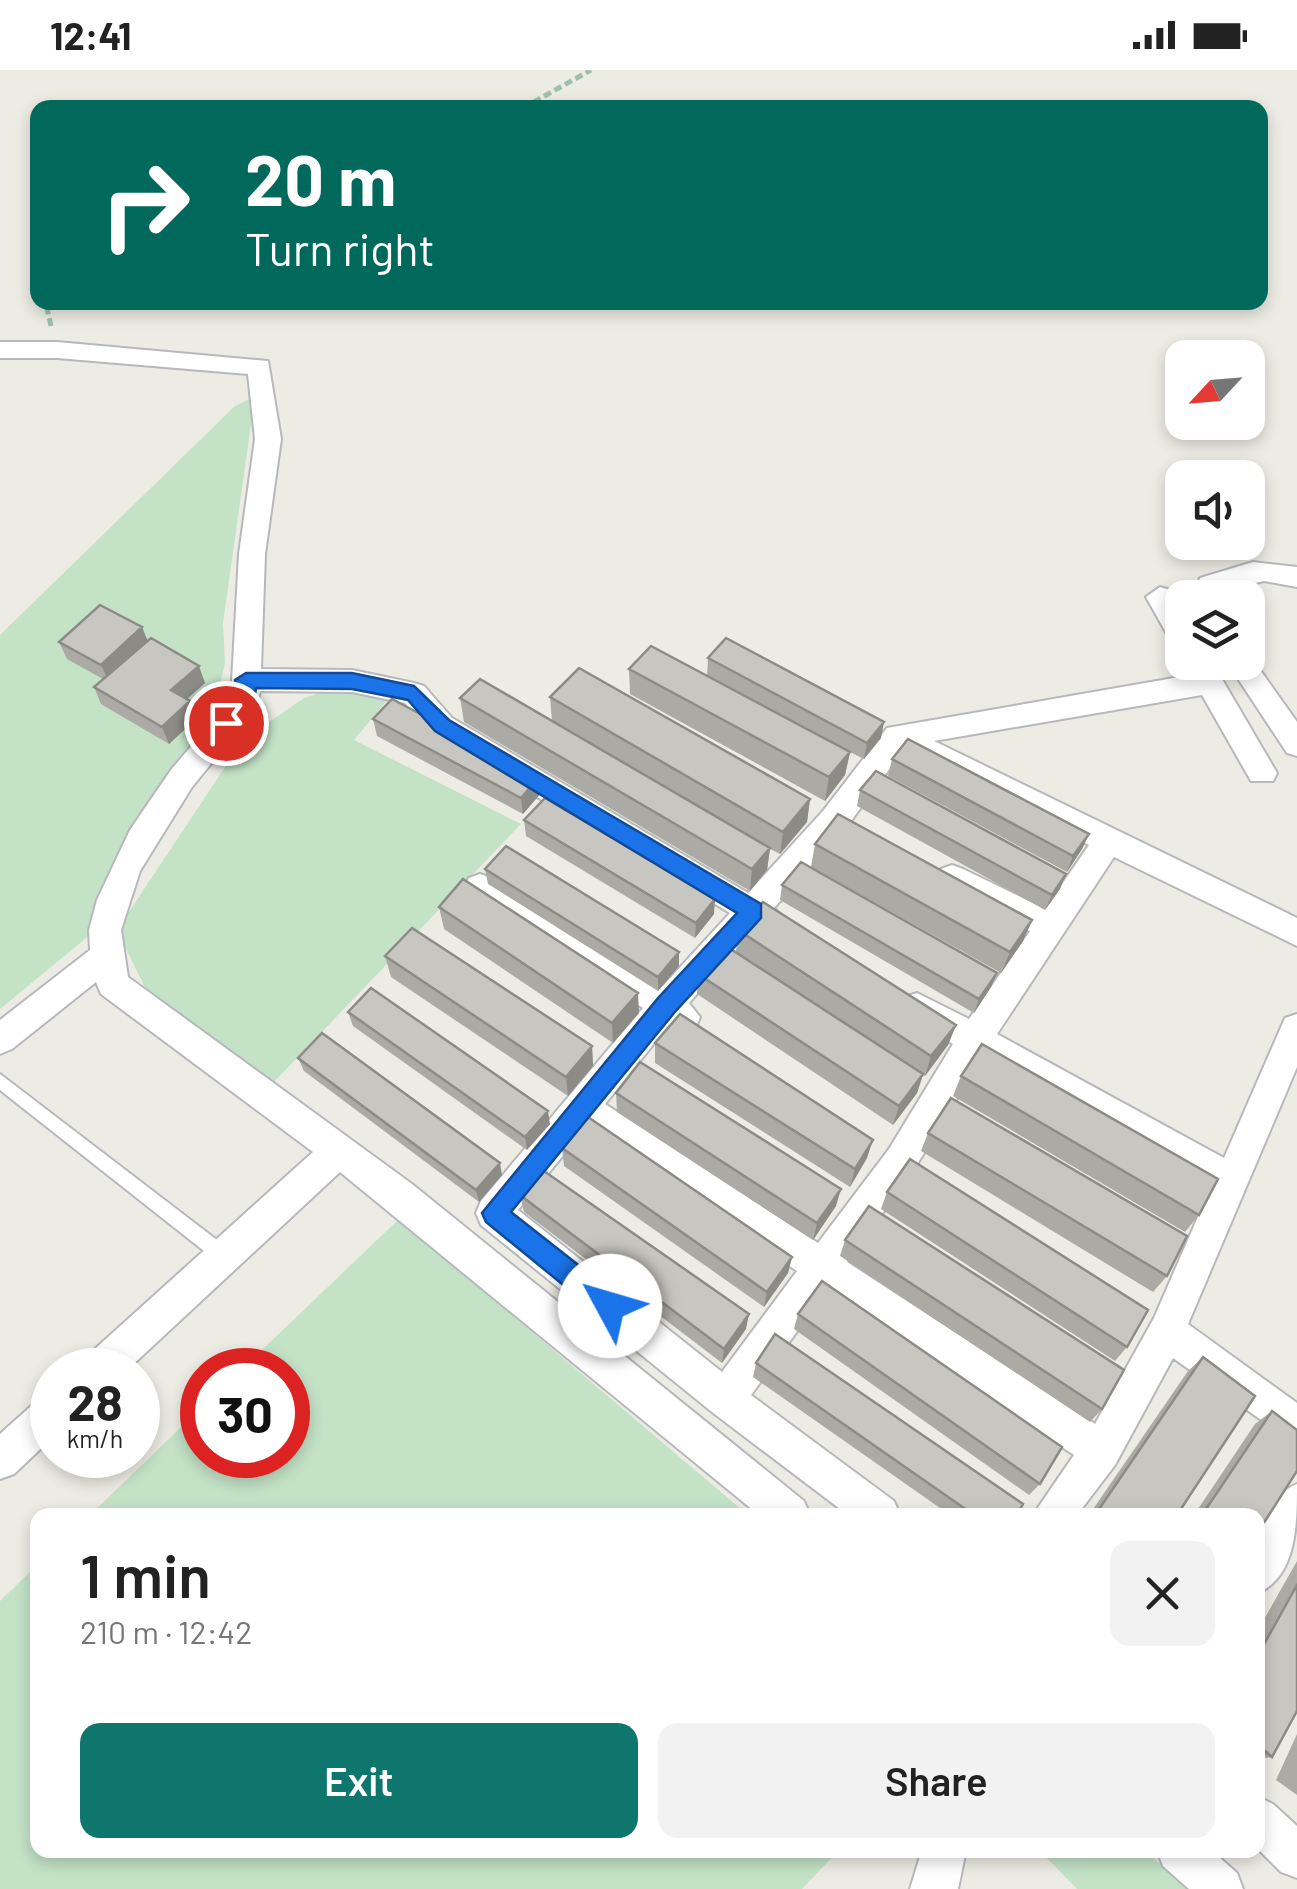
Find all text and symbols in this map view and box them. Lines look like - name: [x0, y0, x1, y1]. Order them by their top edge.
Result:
- text: 12:41: [50, 12, 131, 58]
- text: 20 m: [245, 136, 397, 220]
- icon: right: [80, 140, 210, 270]
- text: Turn right: [245, 221, 435, 275]
- north arrow: [1165, 340, 1265, 440]
- map controls: [1165, 340, 1265, 680]
- button: sound: [1165, 460, 1265, 560]
- button: layers: [1165, 580, 1265, 680]
- pin: [184, 681, 269, 766]
- icon: arrive: [199, 696, 254, 751]
- position arrow: [558, 1254, 662, 1358]
- speed limit sign: 30: [180, 1348, 310, 1478]
- text: 28: [67, 1371, 123, 1431]
- text: km/h: [67, 1423, 123, 1453]
- text: 1 min: [80, 1538, 211, 1610]
- button: close: [1110, 1541, 1215, 1646]
- text: 210 m · 12:42: [80, 1612, 252, 1650]
- button: Exit: [80, 1723, 638, 1838]
- button: Share: [658, 1723, 1215, 1838]

